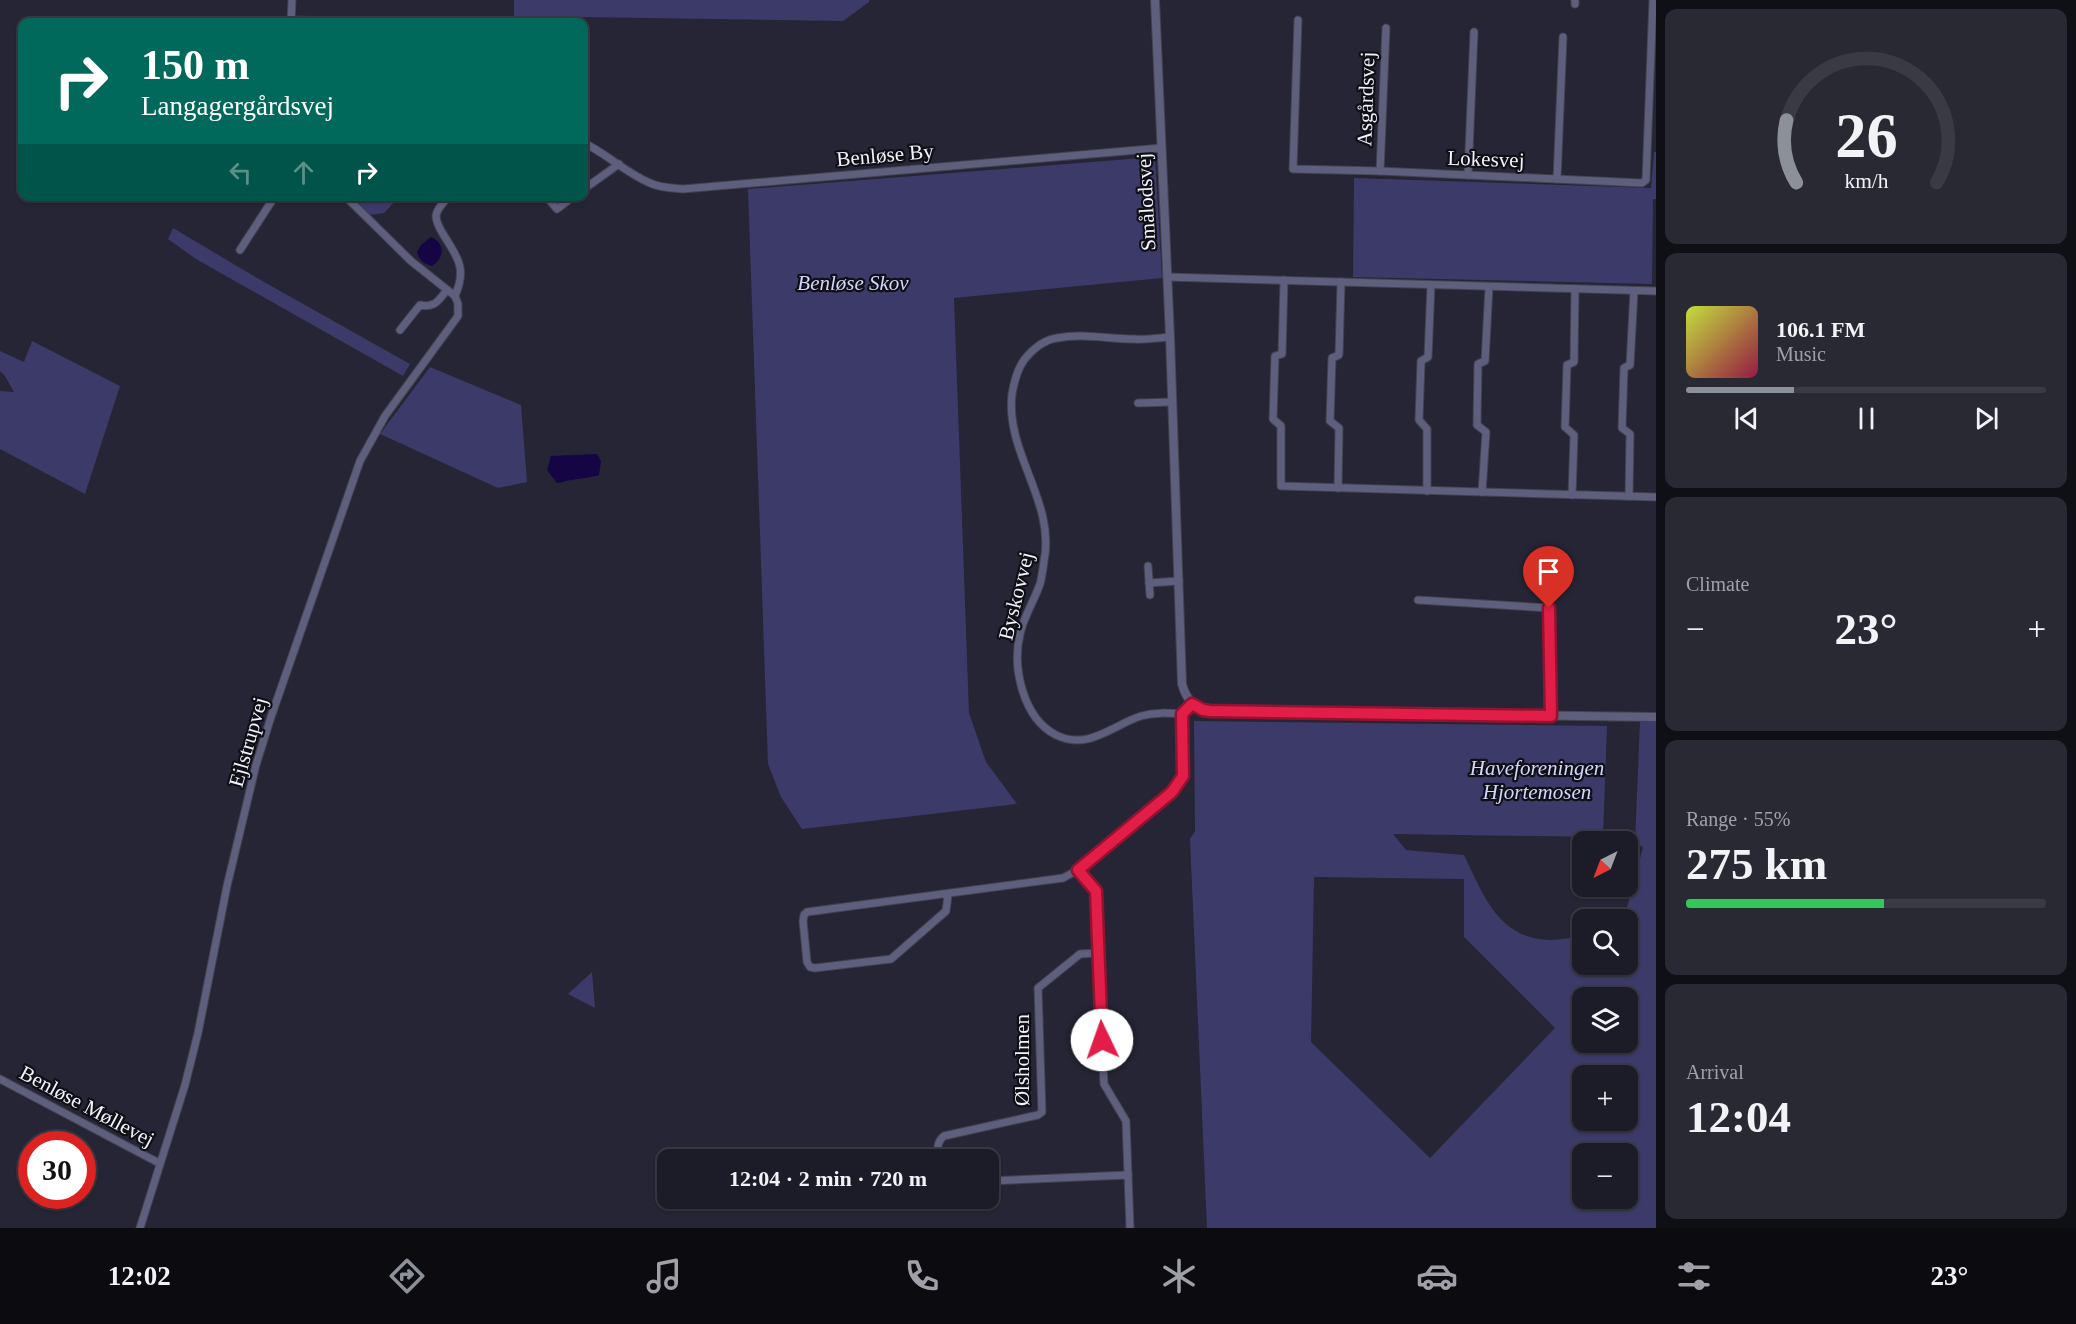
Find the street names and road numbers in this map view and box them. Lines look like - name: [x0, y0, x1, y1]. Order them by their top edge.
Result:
- street label: Asgårdsvej: [1352, 51, 1380, 147]
- street label: Benløse By: [835, 139, 935, 171]
- street label: Lokesvej: [1447, 146, 1525, 172]
- street label: Smålodsvej: [1131, 152, 1161, 252]
- street label: Byskovvej: [993, 550, 1039, 642]
- street label: Ejlstrupvej: [224, 694, 272, 790]
- street label: Ølsholmen: [1010, 1013, 1034, 1106]
- street label: Benløse Møllevej: [16, 1060, 158, 1152]

